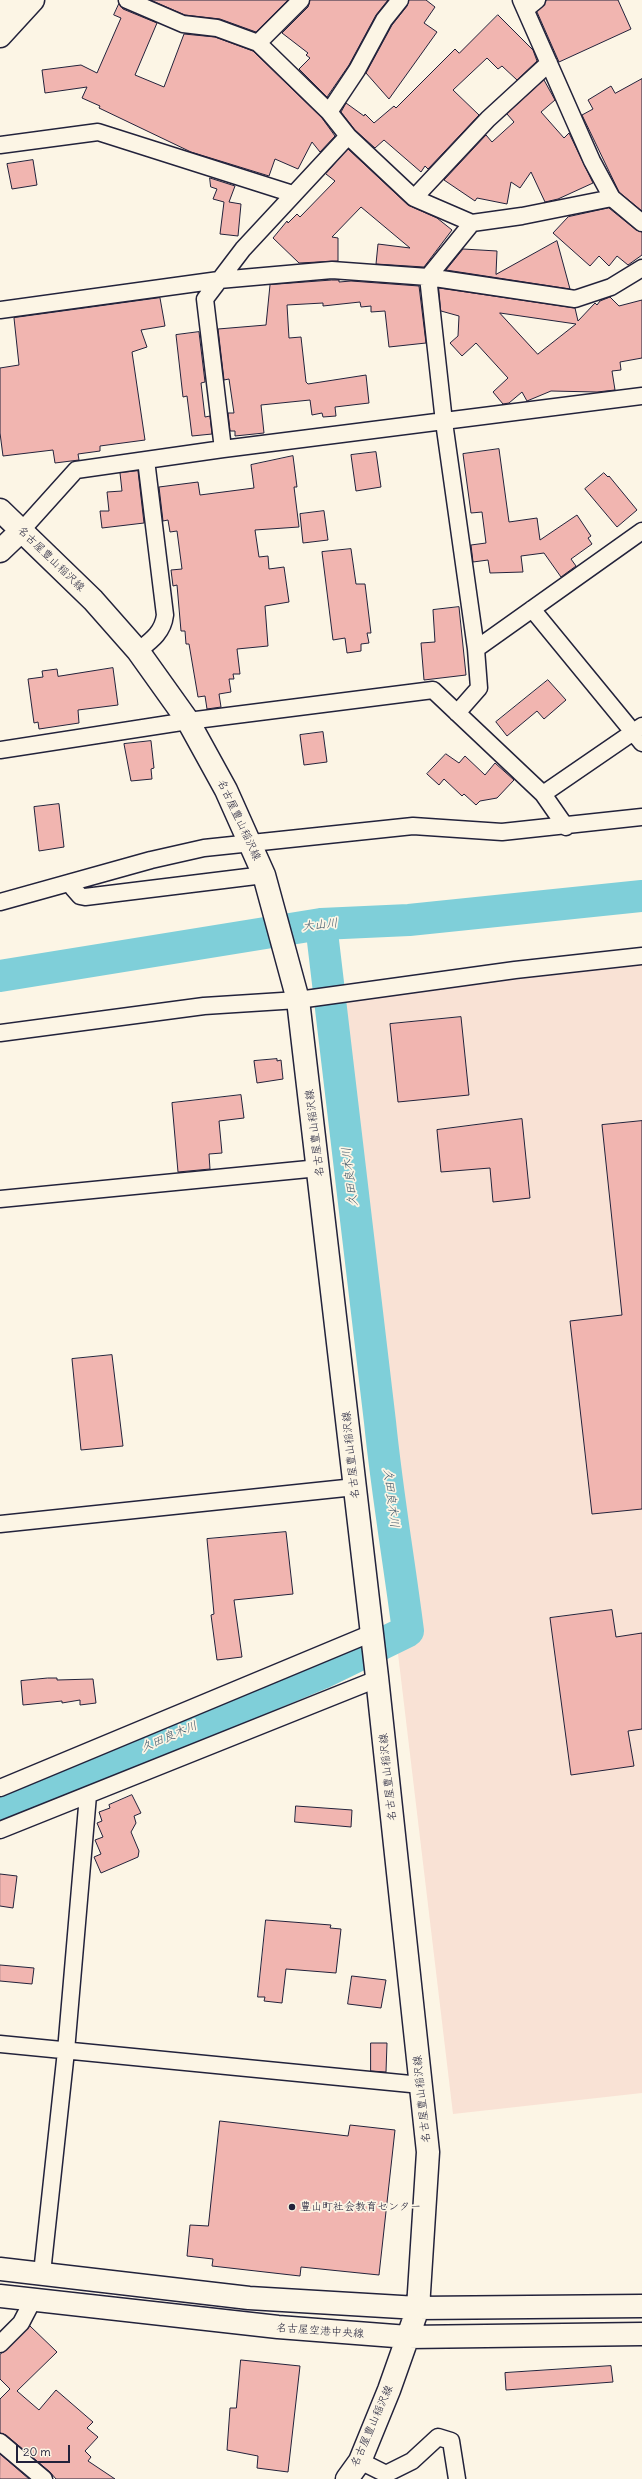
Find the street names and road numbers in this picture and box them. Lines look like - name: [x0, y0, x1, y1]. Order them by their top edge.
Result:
- street label: 名古屋豊山稲沢線: [15, 524, 87, 594]
- street label: 名古屋豊山稲沢線: [214, 777, 264, 863]
- street label: 名古屋豊山稲沢線: [303, 1089, 327, 1177]
- street label: 名古屋豊山稲沢線: [340, 1411, 362, 1499]
- street label: 名古屋豊山稲沢線: [377, 1733, 399, 1821]
- street label: 名古屋豊山稲沢線: [411, 2055, 433, 2143]
- street label: 名古屋空港中央線: [276, 2321, 364, 2341]
- street label: 名古屋豊山稲沢線: [348, 2383, 396, 2469]

